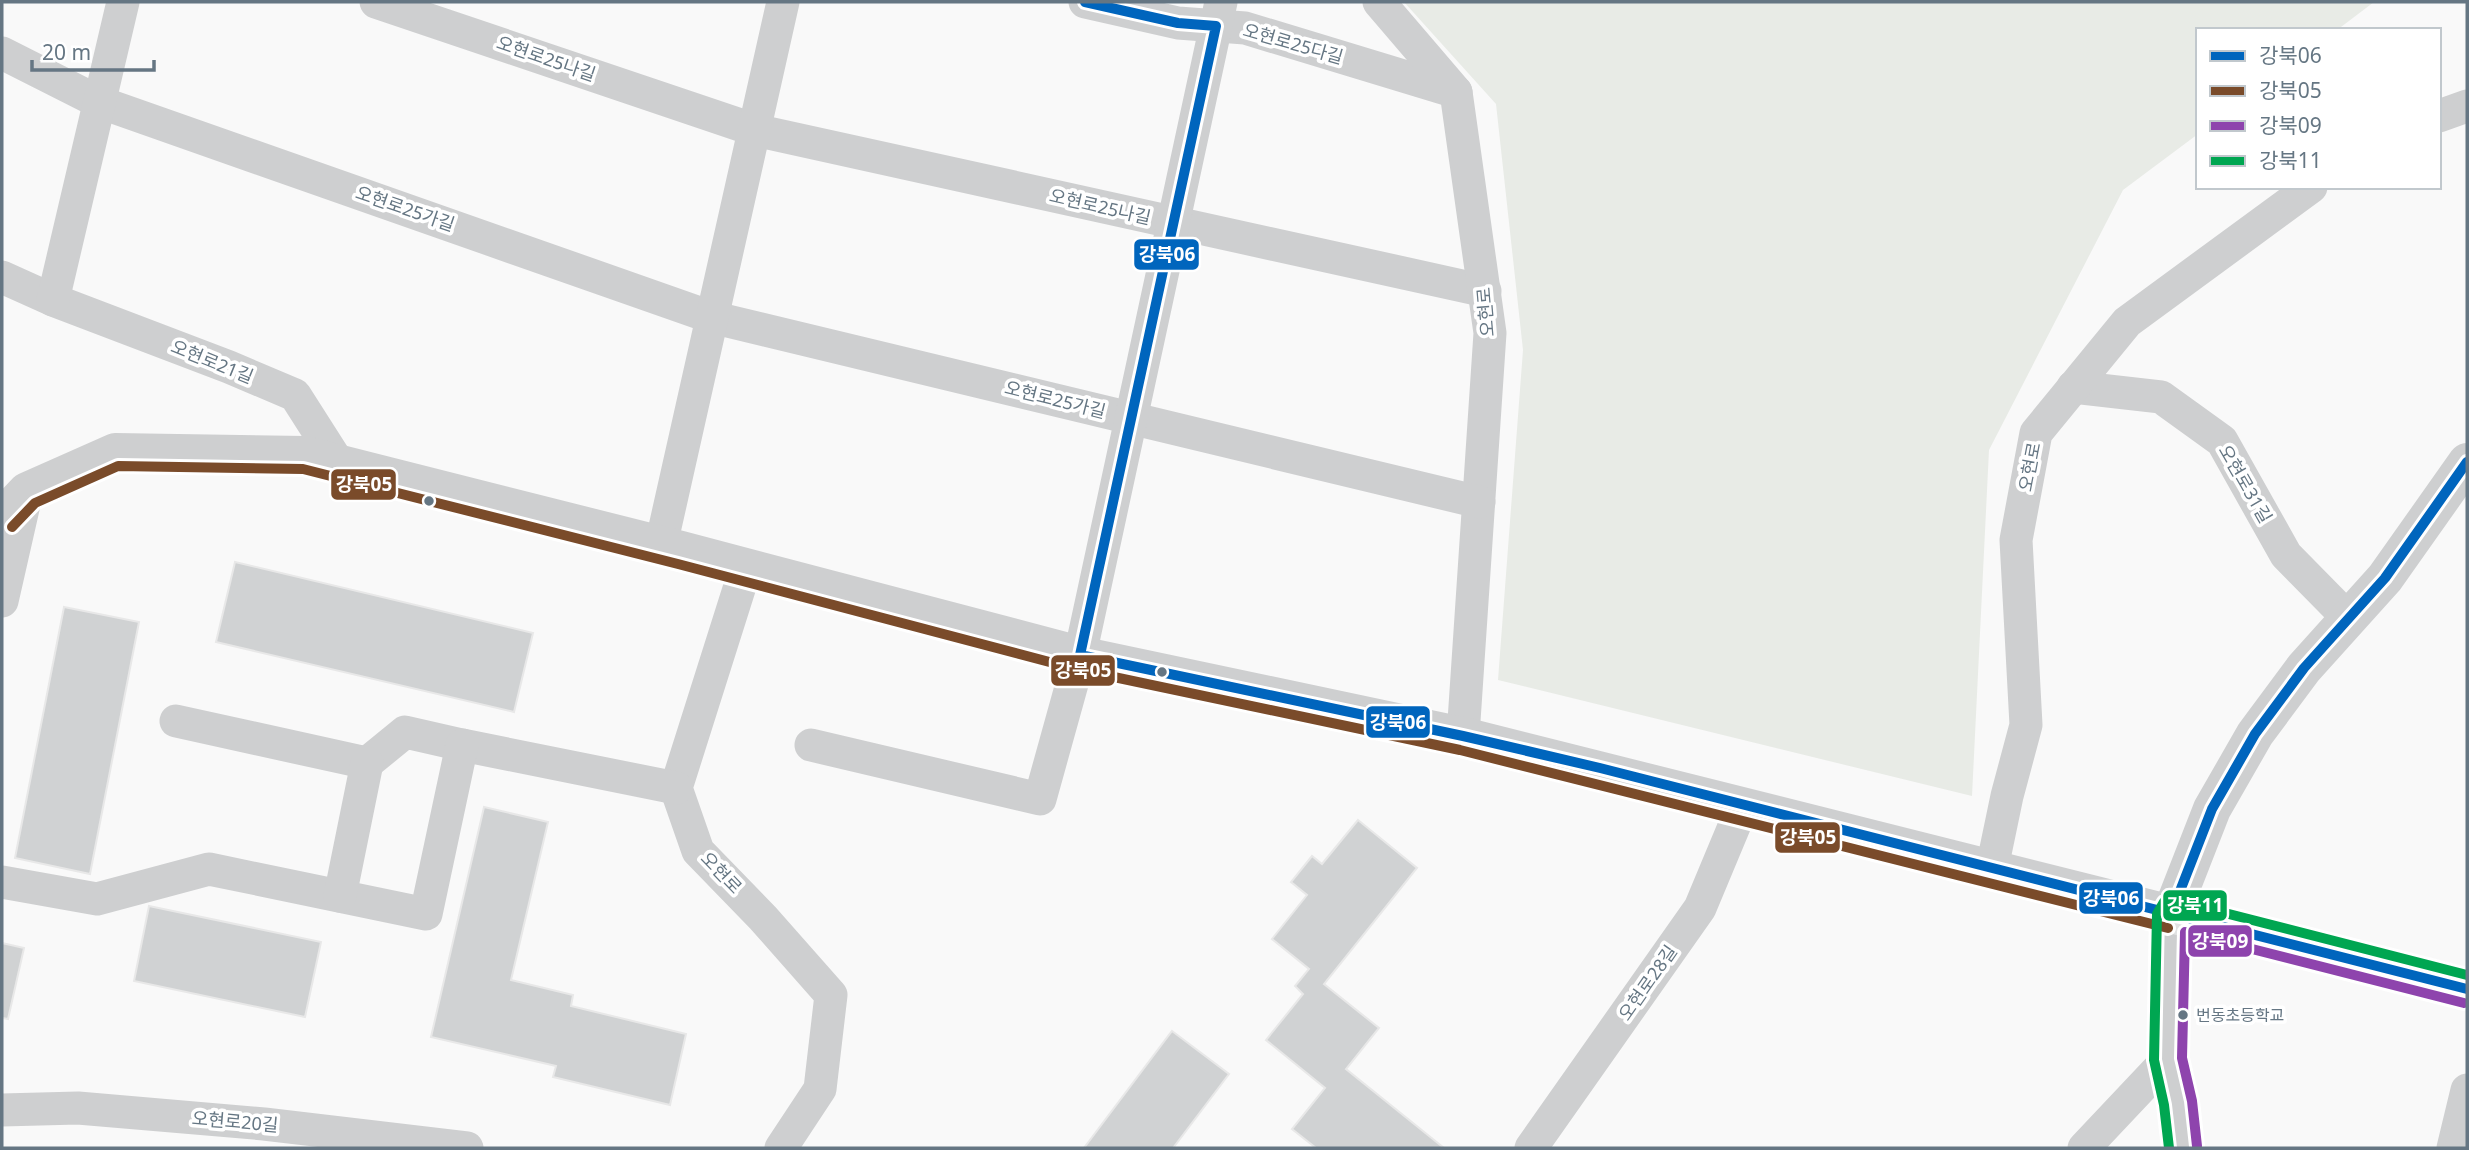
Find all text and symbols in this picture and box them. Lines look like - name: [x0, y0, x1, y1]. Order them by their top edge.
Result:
- street label: 오현로25다길: [1240, 17, 1346, 69]
- scale bar: [32, 28, 154, 72]
- legend: [2196, 28, 2441, 189]
- street label: 오현로25나길: [494, 30, 599, 86]
- text: 20 m: [42, 38, 91, 66]
- text: 강북06: [2259, 41, 2322, 69]
- text: 강북05: [2259, 76, 2322, 104]
- text: 강북09: [2259, 111, 2322, 139]
- text: 강북11: [2259, 146, 2322, 174]
- street label: 오현로25가길: [353, 180, 458, 236]
- street label: 오현로25나길: [1047, 183, 1153, 229]
- line badge: 강북06: [1133, 238, 1200, 271]
- text: 강북06: [1139, 241, 1195, 267]
- street label: 오현로: [1471, 286, 1499, 338]
- street label: 오현로21길: [168, 334, 257, 388]
- street label: 오현로25가길: [1002, 375, 1108, 423]
- street label: 오현로: [2012, 440, 2046, 493]
- street label: 오현로31길: [2214, 440, 2278, 527]
- line badge: 강북05: [330, 468, 397, 501]
- text: 강북05: [336, 471, 392, 497]
- unlabelled marker: [422, 494, 436, 508]
- line badge: 강북05: [1050, 654, 1116, 687]
- text: 강북05: [1055, 657, 1111, 683]
- unlabelled marker: [1155, 665, 1169, 679]
- line badge: 강북06: [1365, 705, 1431, 739]
- text: 강북06: [1370, 709, 1426, 735]
- line badge: 강북05: [1774, 821, 1841, 854]
- text: 강북05: [1780, 824, 1836, 850]
- street label: 오현로: [696, 846, 748, 899]
- line badge: 강북06: [2078, 881, 2144, 915]
- text: 강북06: [2083, 885, 2139, 911]
- line badge: 강북11: [2162, 889, 2228, 922]
- text: 강북11: [2167, 892, 2223, 918]
- line badge: 강북09: [2187, 924, 2253, 958]
- text: 강북09: [2192, 928, 2248, 954]
- street label: 오현로28길: [1612, 940, 1682, 1025]
- place label: 번동초등학교: [2196, 1004, 2284, 1026]
- marker: 번동초등학교: [2176, 1008, 2190, 1022]
- street label: 오현로20길: [191, 1105, 279, 1137]

